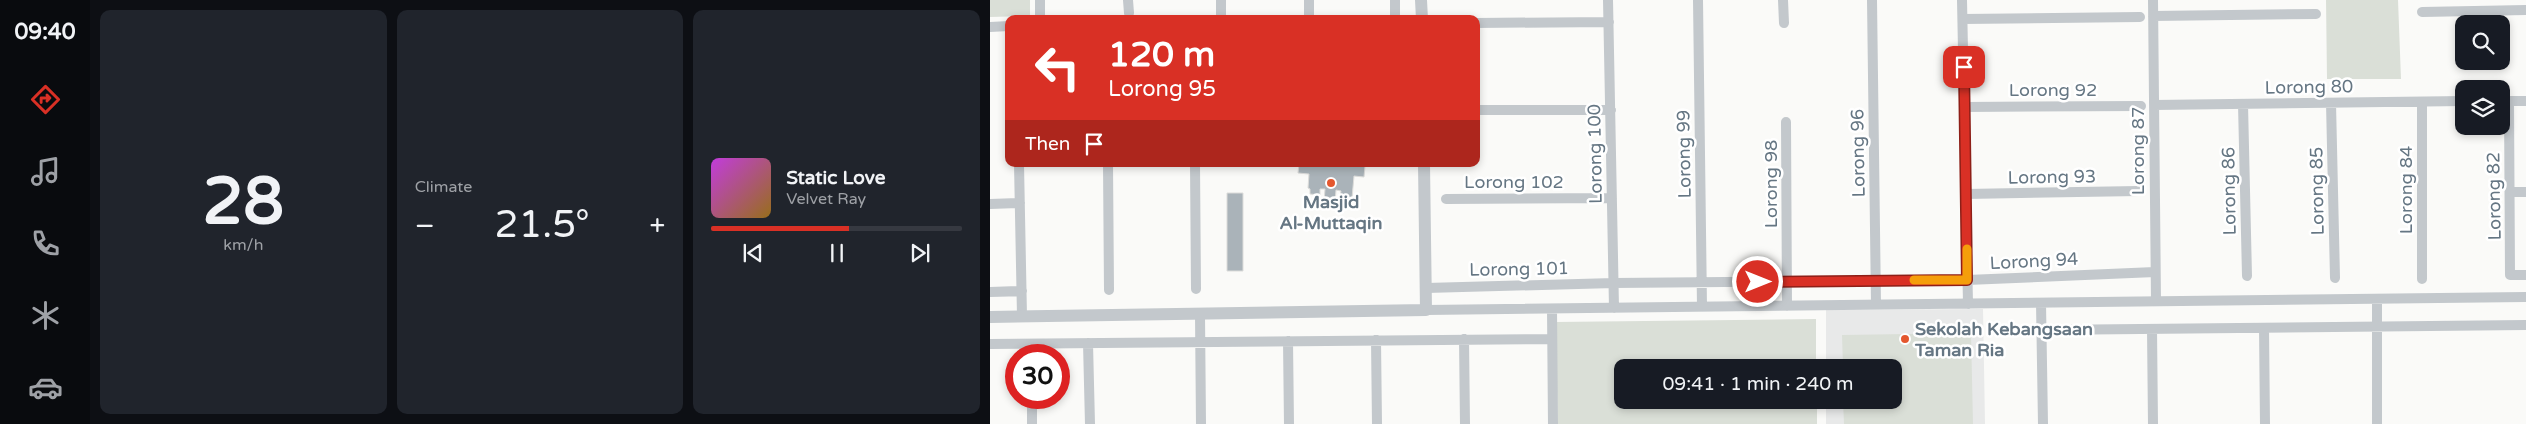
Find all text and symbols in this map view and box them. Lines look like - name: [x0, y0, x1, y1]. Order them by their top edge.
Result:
- map controls: [2455, 15, 2510, 135]
- button: search: [2455, 15, 2510, 70]
- text: 09:40: [15, 19, 75, 45]
- text: 120 m: [1108, 34, 1215, 76]
- icon: left: [1025, 35, 1090, 100]
- pin: [1943, 46, 1985, 88]
- icon: arrive: [1950, 53, 1978, 81]
- street label: Lorong 80: [2265, 75, 2353, 99]
- text: Lorong 95: [1108, 76, 1216, 102]
- street label: Lorong 92: [2009, 79, 2097, 101]
- button: layers: [2455, 80, 2510, 135]
- icon: directions: [28, 82, 63, 117]
- street label: Lorong 100: [1583, 104, 1607, 204]
- street label: Lorong 87: [2127, 107, 2149, 195]
- street label: Lorong 96: [1846, 109, 1870, 197]
- street label: Lorong 99: [1672, 110, 1696, 198]
- icon: arrive: [1080, 130, 1108, 158]
- text: Then: [1025, 133, 1070, 155]
- street label: Lorong 98: [1760, 140, 1782, 228]
- street label: Lorong 84: [2395, 146, 2417, 234]
- street label: Lorong 86: [2217, 147, 2241, 235]
- street label: Lorong 85: [2305, 147, 2329, 235]
- street label: Lorong 82: [2482, 152, 2506, 240]
- icon: music: [28, 154, 63, 189]
- text: 28: [203, 163, 284, 242]
- street label: Lorong 93: [2008, 165, 2096, 189]
- text: Static Love: [786, 167, 885, 189]
- street label: Lorong 102: [1464, 171, 1564, 193]
- text: Climate: [415, 177, 472, 197]
- marker: Masjid Al-Muttaqin: [1325, 177, 1337, 189]
- text: Velvet Ray: [786, 189, 866, 209]
- place label: Masjid Al-Muttaqin: [1280, 191, 1382, 234]
- text: 21.5°: [495, 202, 590, 248]
- text: −: [415, 209, 435, 243]
- text: +: [650, 209, 665, 243]
- icon: phone: [28, 226, 63, 261]
- text: km/h: [223, 235, 263, 255]
- icon: previous: [739, 239, 767, 267]
- icon: pause: [823, 239, 851, 267]
- icon: next: [906, 239, 934, 267]
- street label: Lorong 94: [1989, 248, 2079, 274]
- position arrow: [1731, 255, 1783, 307]
- street label: Lorong 101: [1469, 257, 1569, 281]
- icon: climate: [28, 298, 63, 333]
- place label: Sekolah Kebangsaan Taman Ria: [1914, 318, 2093, 361]
- marker: Sekolah Kebangsaan Taman Ria: [1899, 333, 1911, 345]
- speed limit sign: 30: [1005, 344, 1070, 409]
- icon: car: [28, 370, 63, 405]
- text: 09:41 · 1 min · 240 m: [1662, 373, 1854, 395]

